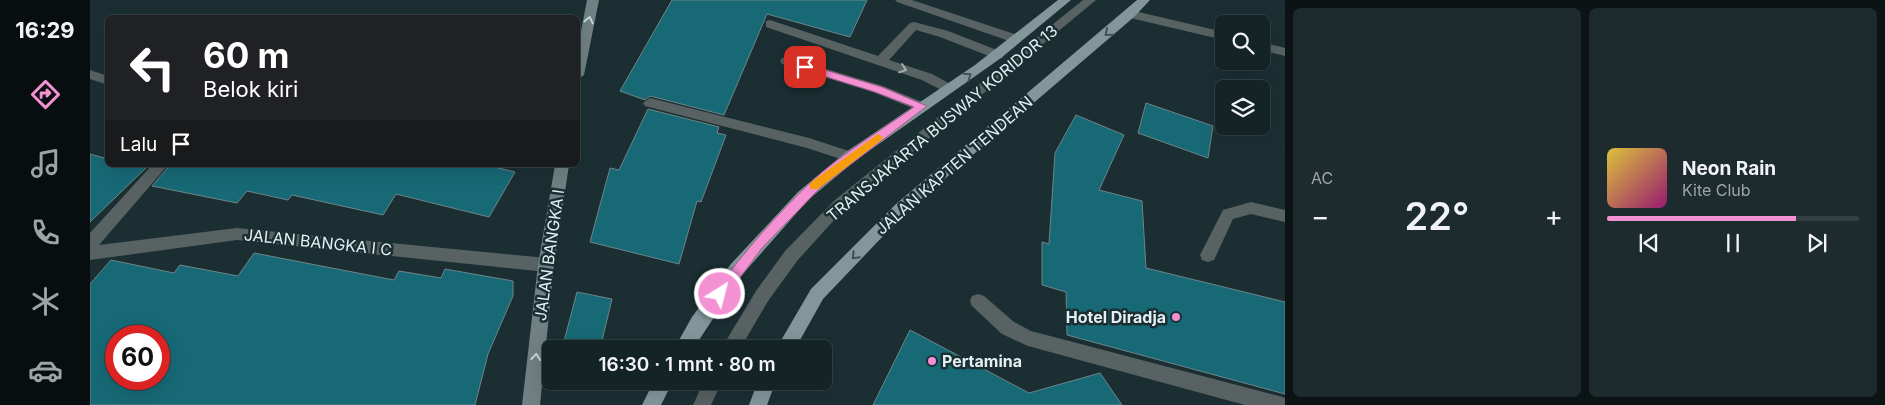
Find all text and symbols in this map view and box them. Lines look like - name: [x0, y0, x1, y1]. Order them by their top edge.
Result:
- map controls: [1215, 15, 1270, 135]
- button: search: [1215, 15, 1270, 70]
- one-way arrow: [583, 16, 593, 25]
- text: 16:29: [15, 17, 75, 43]
- street label: TRANSJAKARTA BUSWAY KORIDOR 13: [823, 20, 1061, 226]
- one-way arrow: [1105, 27, 1114, 36]
- text: 60 m: [203, 34, 290, 76]
- icon: left: [120, 35, 185, 100]
- pin: [784, 46, 826, 88]
- icon: arrive: [791, 53, 819, 81]
- one-way arrow: [899, 63, 907, 73]
- one-way arrow: [962, 73, 971, 82]
- text: Belok kiri: [203, 76, 298, 102]
- icon: directions: [28, 77, 63, 112]
- button: layers: [1215, 80, 1270, 135]
- street label: JALAN KAPTEN TENDEAN: [871, 91, 1037, 239]
- icon: arrive: [167, 130, 195, 158]
- text: Lalu: [120, 133, 157, 156]
- icon: music: [28, 146, 63, 181]
- text: Neon Rain: [1682, 157, 1776, 180]
- text: AC: [1311, 168, 1333, 188]
- text: Kite Club: [1682, 180, 1751, 200]
- street label: JALAN BANGKA I: [530, 188, 568, 322]
- text: 22°: [1405, 193, 1469, 239]
- text: −: [1311, 199, 1330, 233]
- text: +: [1544, 199, 1563, 233]
- icon: phone: [28, 215, 63, 250]
- street label: JALAN BANGKA I C: [243, 224, 393, 260]
- icon: previous: [1635, 229, 1663, 257]
- icon: pause: [1719, 229, 1747, 257]
- icon: next: [1803, 229, 1831, 257]
- one-way arrow: [852, 250, 861, 259]
- position arrow: [693, 267, 745, 319]
- icon: climate: [28, 284, 63, 319]
- place label: Hotel Diradja: [1066, 307, 1166, 327]
- marker: Hotel Diradja: [1170, 311, 1182, 323]
- speed limit sign: 60: [105, 325, 170, 390]
- place label: Pertamina: [942, 351, 1022, 371]
- one-way arrow: [530, 352, 541, 360]
- icon: car: [28, 353, 63, 388]
- text: 16:30 · 1 mnt · 80 m: [599, 353, 775, 376]
- marker: Pertamina: [926, 355, 938, 367]

